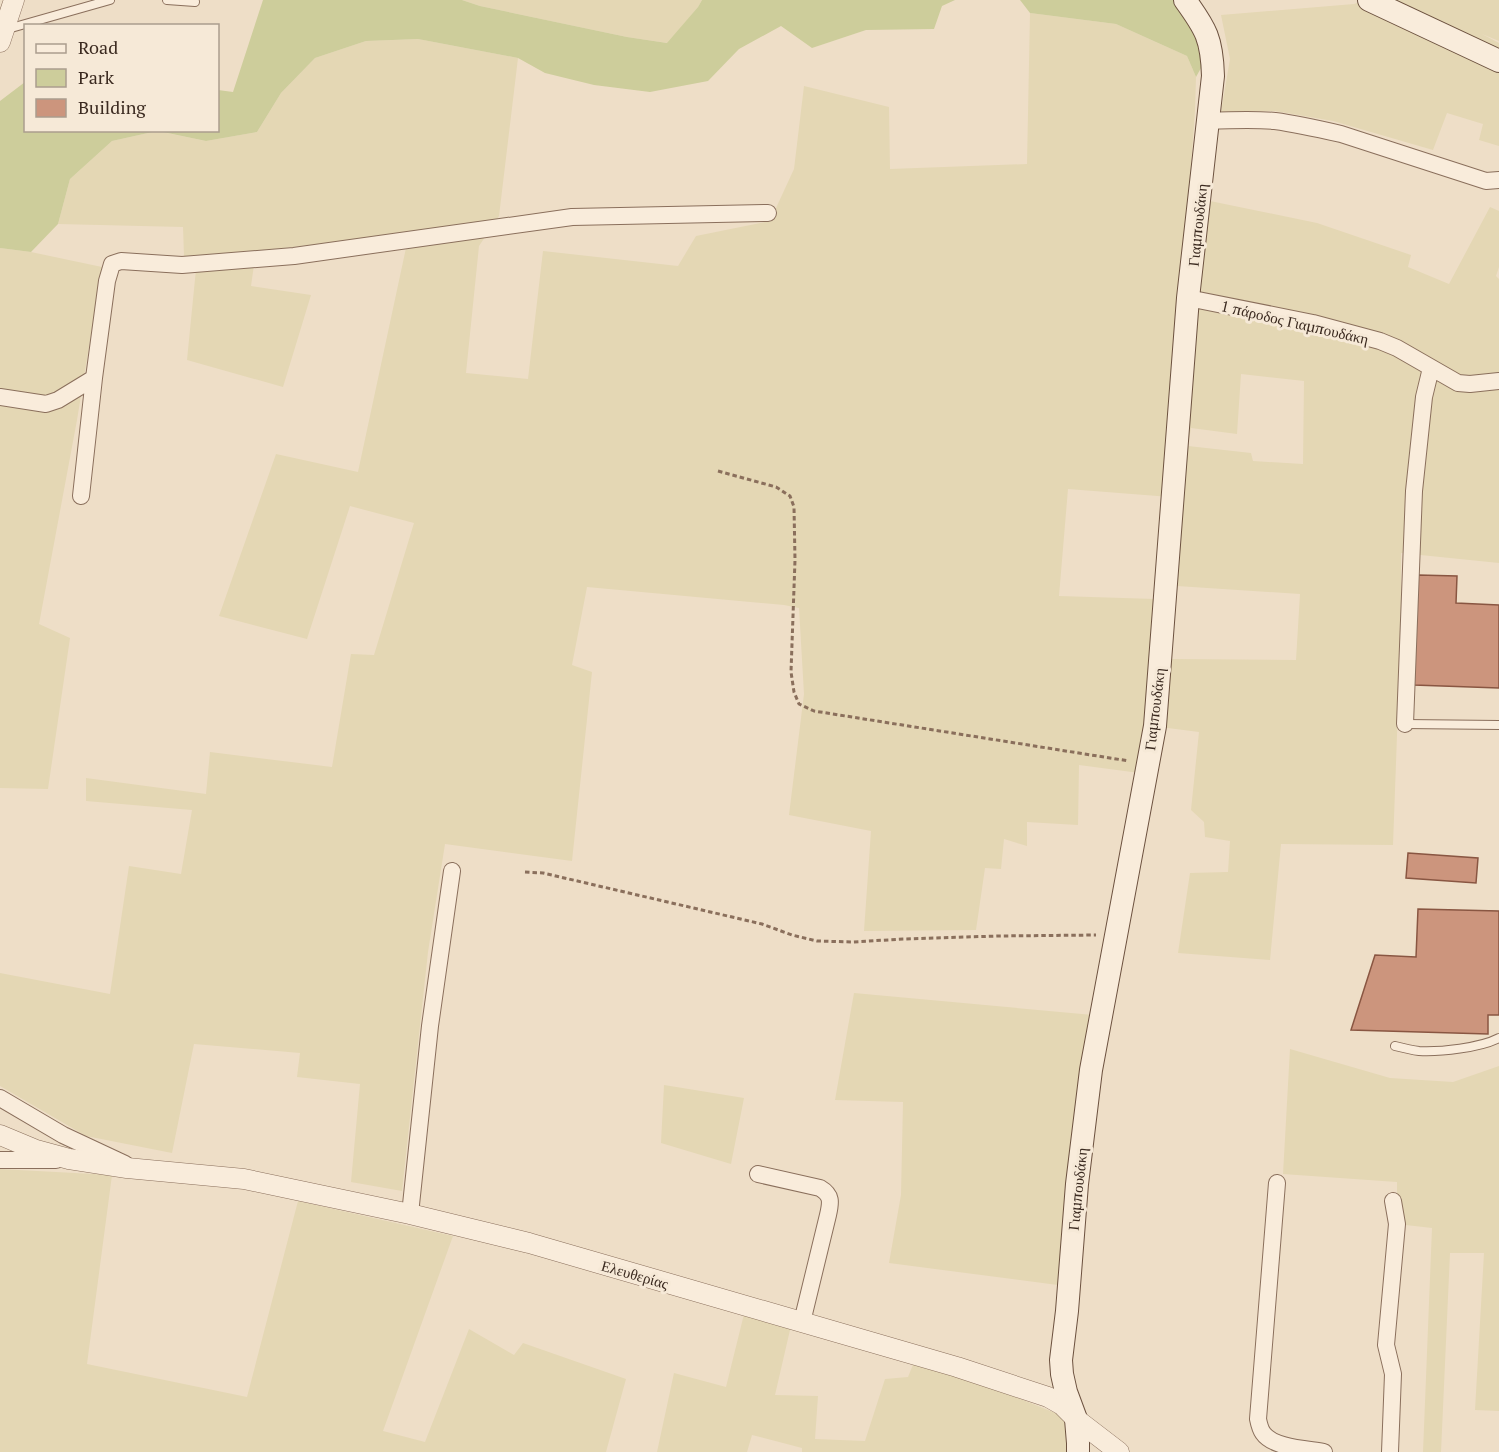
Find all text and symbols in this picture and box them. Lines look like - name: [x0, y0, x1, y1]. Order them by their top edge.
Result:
- legend: [24, 24, 219, 132]
- text: Road: [78, 35, 118, 59]
- text: Park: [78, 65, 115, 89]
- text: Building: [78, 95, 146, 119]
- street label: Γιαμπουδάκη: [1183, 182, 1211, 267]
- street label: 1 πάροδος Γιαμπουδάκη: [1219, 295, 1371, 349]
- street label: Γιαμπουδάκη: [1139, 666, 1169, 751]
- street label: Γιαμπουδάκη: [1063, 1146, 1091, 1231]
- street label: Ελευθερίας: [599, 1255, 671, 1293]

